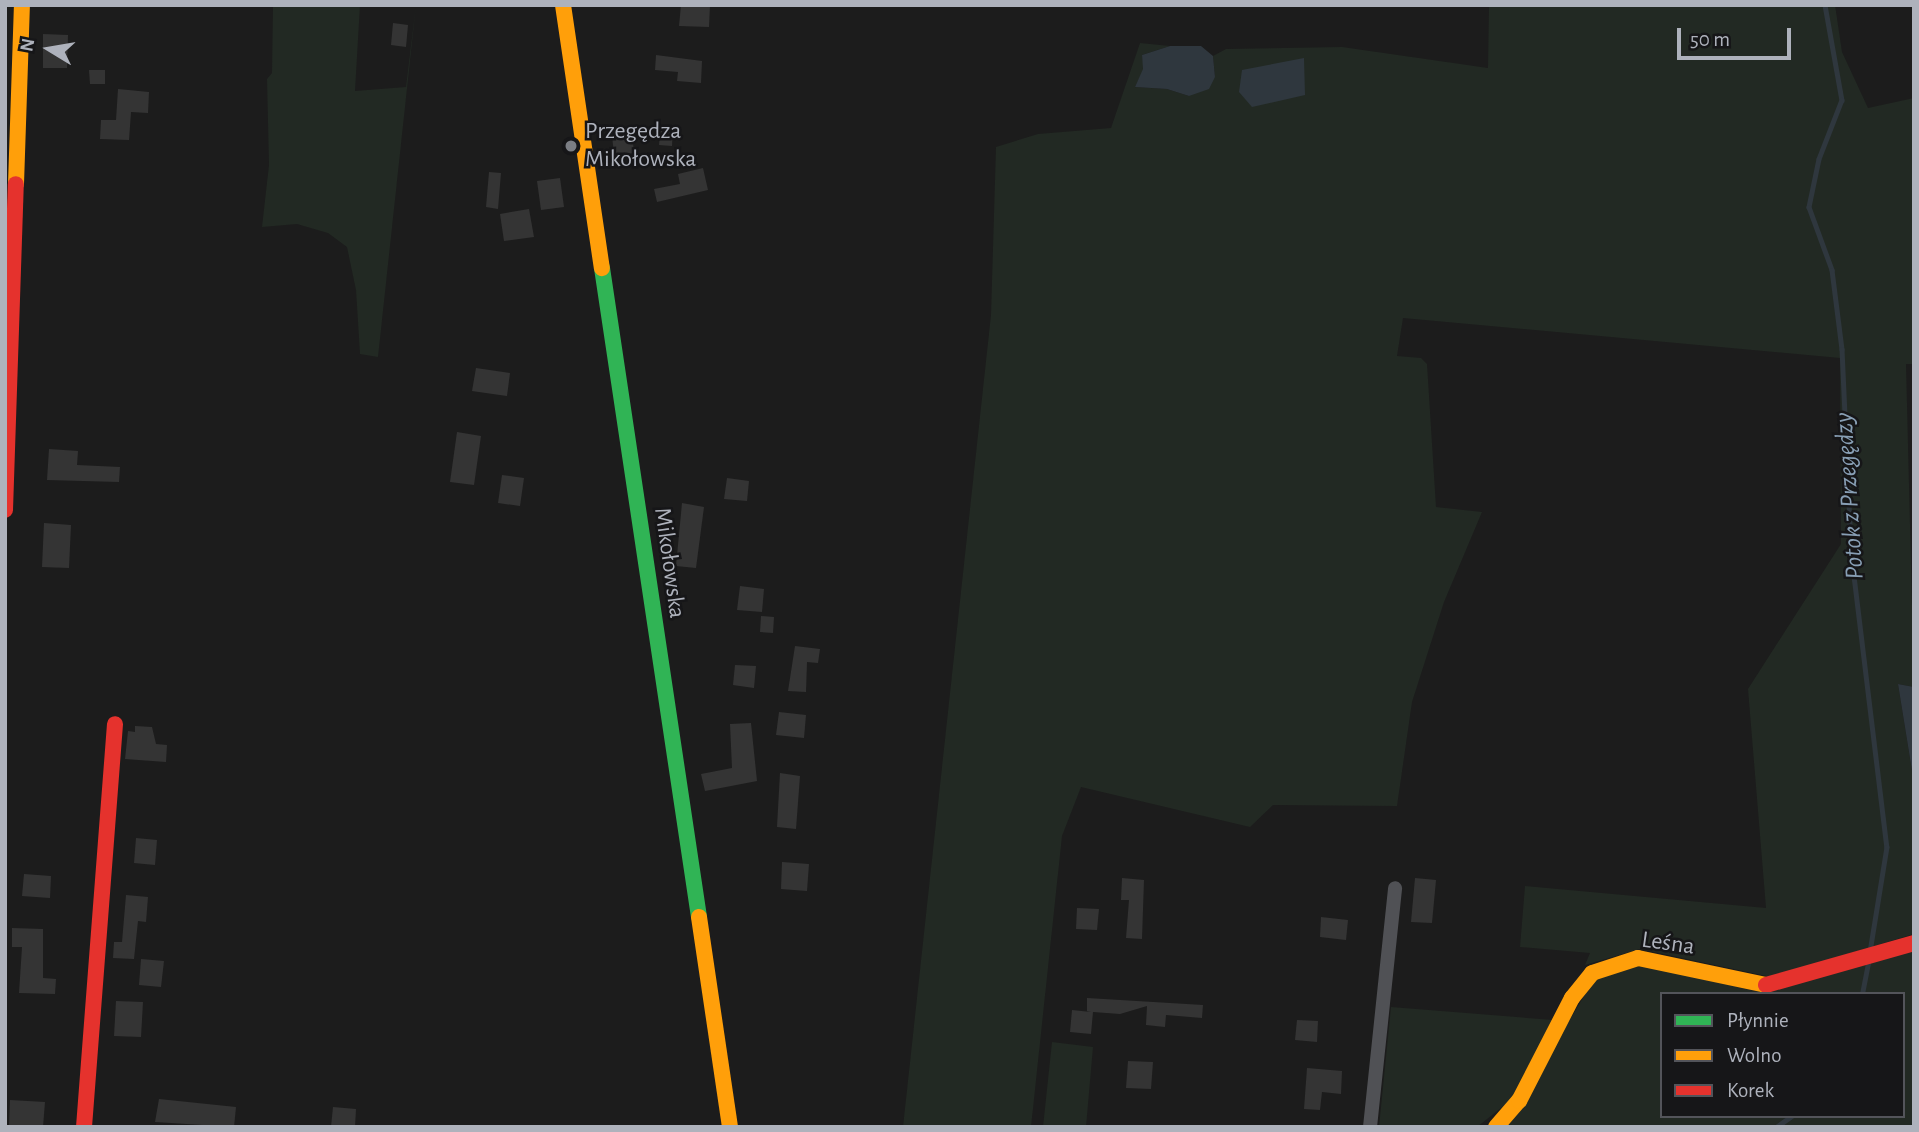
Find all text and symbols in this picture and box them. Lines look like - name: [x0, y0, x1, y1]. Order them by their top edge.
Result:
- north arrow: [14, 14, 84, 84]
- scale bar: [1681, 14, 1795, 58]
- text: 50 m: [1690, 29, 1730, 50]
- text: N: [17, 37, 38, 53]
- place label: Przegędza Mikołowska: [585, 118, 696, 174]
- marker: Przegędza Mikołowska: [563, 138, 579, 154]
- water label: Potok z Przegędzy: [1829, 411, 1871, 581]
- street label: Mikołowska: [647, 506, 691, 620]
- street label: Leśna: [1640, 926, 1696, 962]
- legend: [1660, 992, 1905, 1118]
- text: Płynnie: [1727, 1010, 1789, 1031]
- text: Wolno: [1727, 1045, 1781, 1066]
- text: Korek: [1727, 1080, 1774, 1101]

